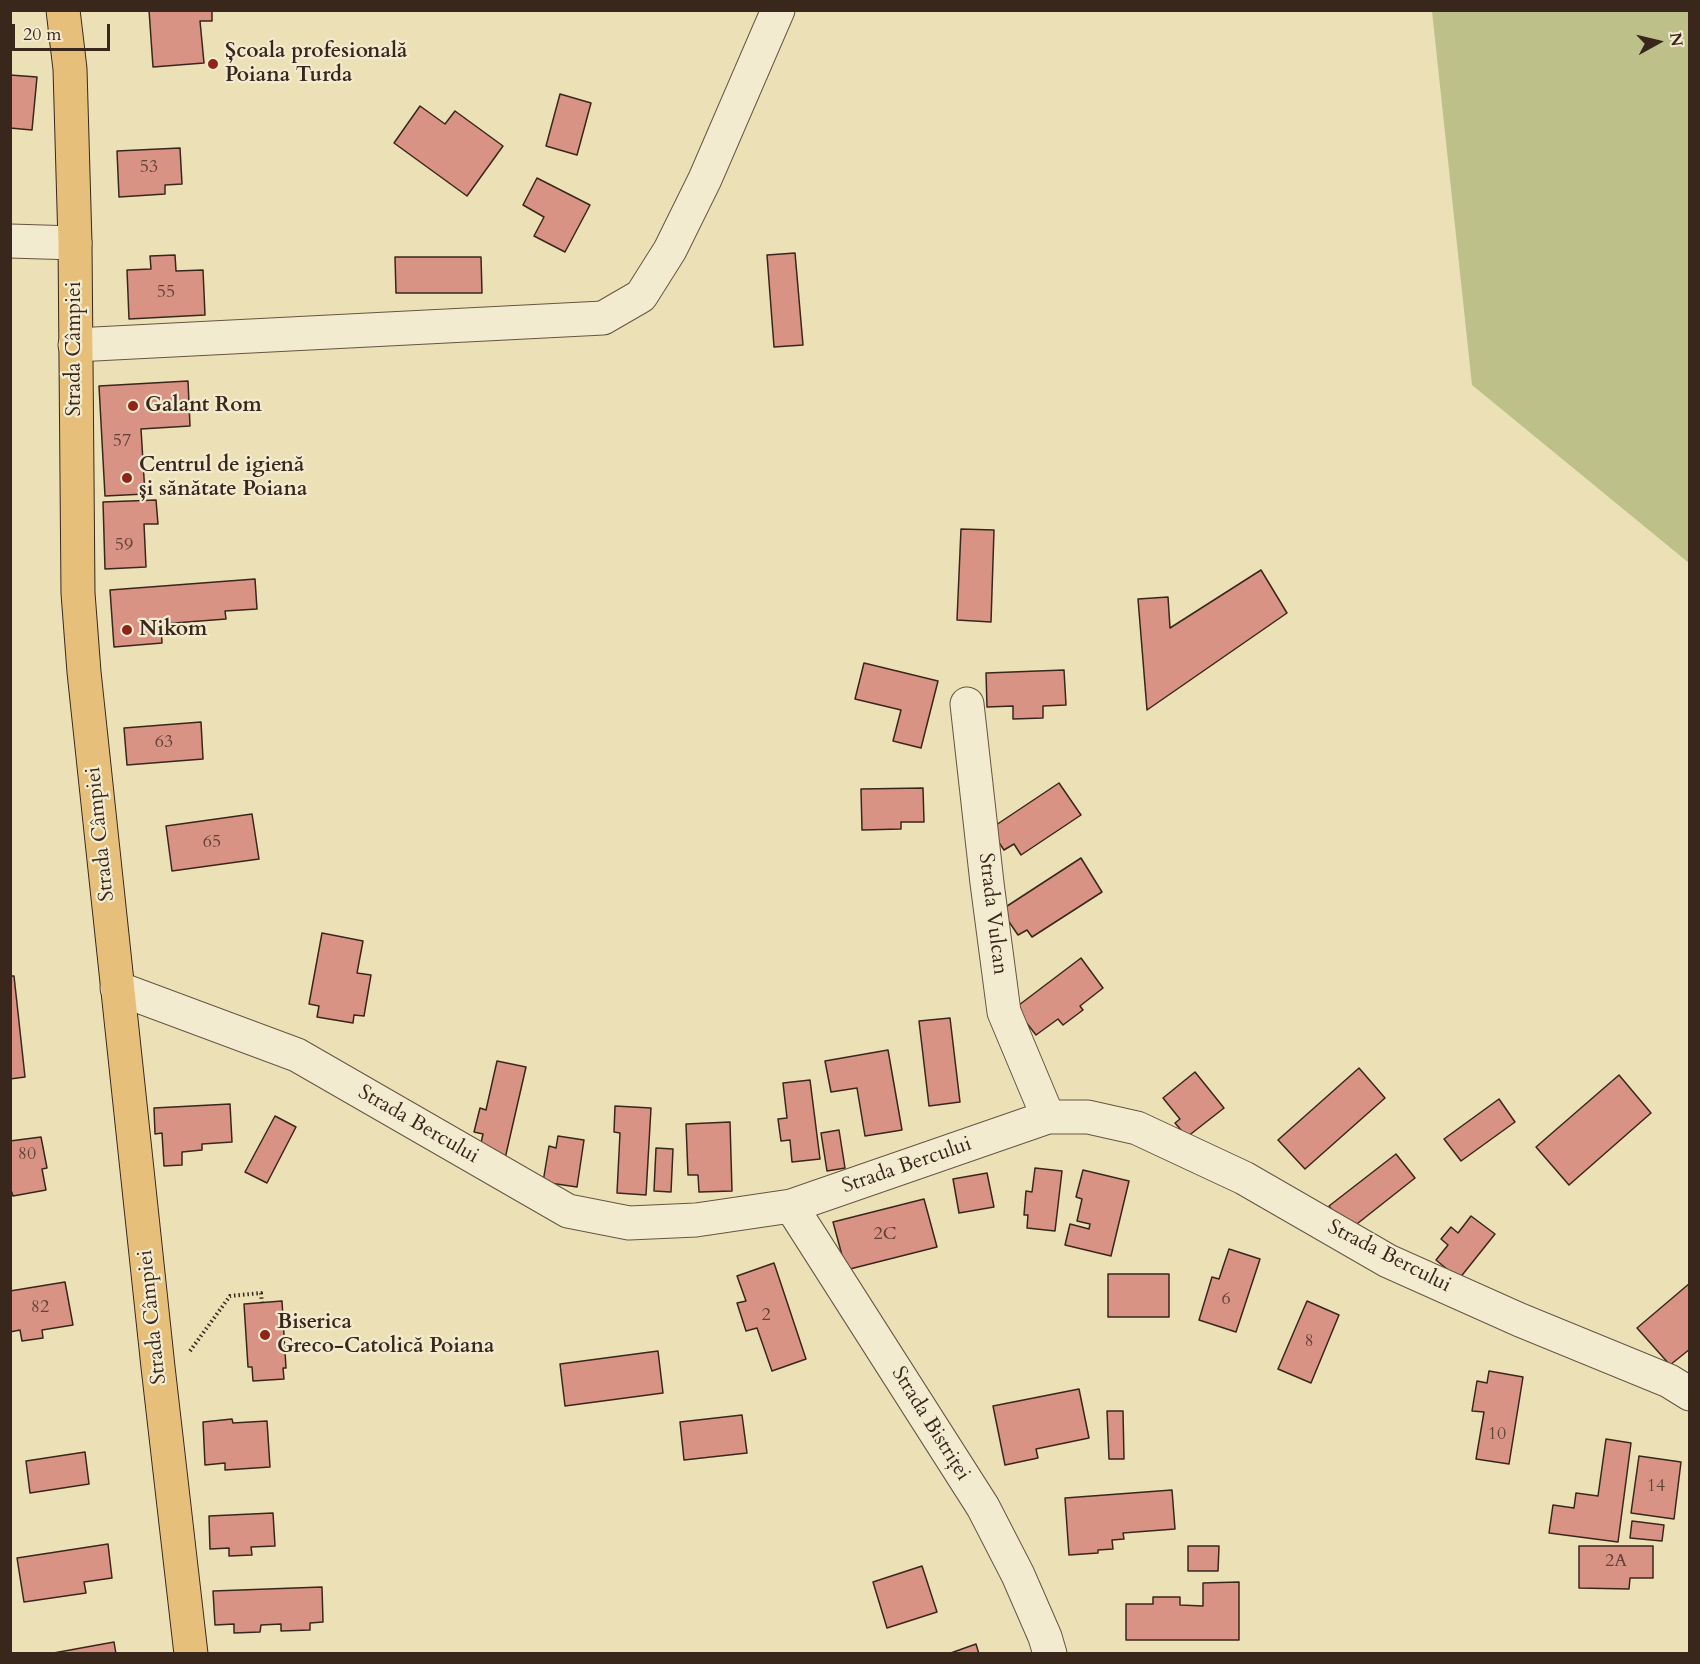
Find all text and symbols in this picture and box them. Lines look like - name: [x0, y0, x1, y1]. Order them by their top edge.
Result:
- scale bar: [15, 12, 112, 50]
- north arrow: [1628, 12, 1688, 72]
- text: 20 m: [23, 22, 62, 47]
- text: N: [1664, 31, 1688, 48]
- place label: Școala profesională Poiana Turda: [225, 39, 407, 89]
- marker: Școala profesională Poiana Turda: [206, 57, 220, 71]
- house number: 53: [140, 157, 158, 179]
- street label: Strada Câmpiei: [62, 281, 88, 417]
- house number: 55: [157, 282, 175, 304]
- place label: Galant Rom: [145, 393, 262, 419]
- marker: Galant Rom: [126, 399, 140, 413]
- house number: 57: [113, 431, 131, 453]
- place label: Centrul de igienă și sănătate Poiana: [139, 453, 307, 503]
- marker: Centrul de igienă și sănătate Poiana: [120, 471, 134, 485]
- house number: 59: [115, 535, 133, 557]
- place label: Nikom: [139, 617, 207, 643]
- marker: Nikom: [120, 623, 134, 637]
- house number: 63: [155, 732, 173, 754]
- street label: Strada Câmpiei: [81, 765, 121, 903]
- house number: 65: [203, 832, 221, 854]
- street label: Strada Vulcan: [972, 852, 1012, 976]
- street label: Strada Bercului: [353, 1080, 483, 1170]
- street label: Strada Bercului: [839, 1132, 975, 1200]
- house number: 80: [18, 1144, 36, 1166]
- street label: Strada Bercului: [1323, 1215, 1455, 1299]
- house number: 2C: [874, 1224, 896, 1246]
- street label: Strada Câmpiei: [133, 1248, 173, 1386]
- house number: 6: [1221, 1289, 1231, 1311]
- house number: 82: [31, 1297, 49, 1319]
- house number: 2: [761, 1305, 771, 1327]
- place label: Biserica Greco-Catolică Poiana: [277, 1310, 494, 1360]
- marker: Biserica Greco-Catolică Poiana: [258, 1328, 272, 1342]
- house number: 8: [1304, 1331, 1314, 1353]
- street label: Strada Bistriței: [885, 1363, 975, 1485]
- house number: 10: [1488, 1424, 1506, 1446]
- house number: 14: [1647, 1476, 1665, 1498]
- house number: 2A: [1605, 1551, 1627, 1573]

